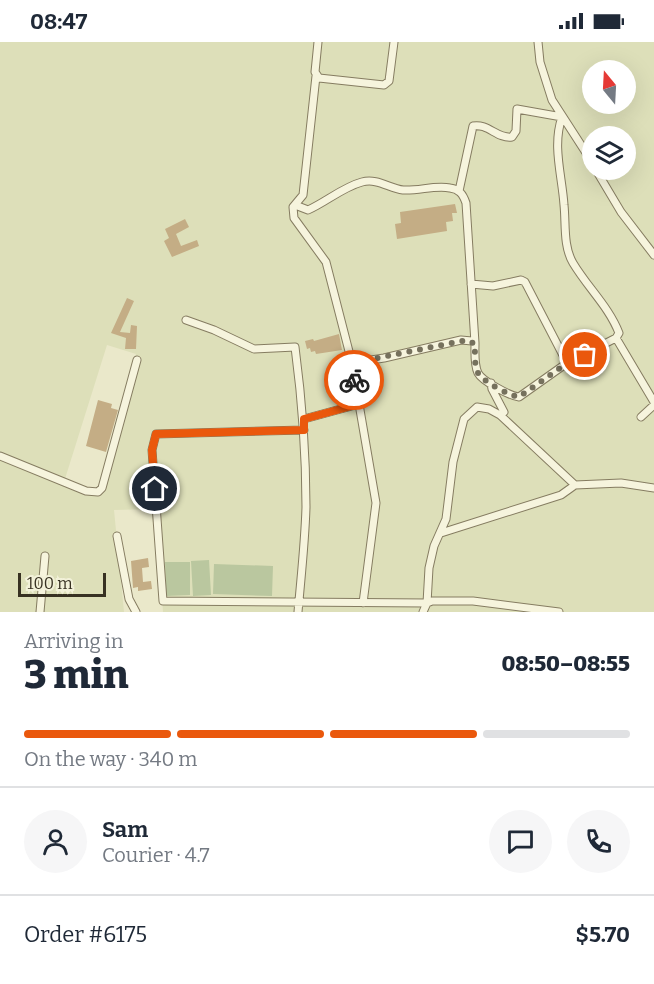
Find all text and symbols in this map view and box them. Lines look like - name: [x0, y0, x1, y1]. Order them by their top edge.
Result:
- text: 08:47: [30, 8, 87, 35]
- north arrow: [582, 60, 636, 114]
- map controls: [582, 60, 636, 180]
- button: layers: [582, 126, 636, 180]
- pin: [559, 329, 610, 380]
- icon: bag: [568, 338, 601, 371]
- courier: [324, 350, 384, 410]
- icon: bike: [338, 364, 371, 397]
- pin: [129, 463, 180, 514]
- icon: home: [138, 472, 171, 505]
- scale bar: [18, 570, 106, 598]
- text: 100 m: [27, 574, 72, 593]
- text: Arriving in: [24, 629, 123, 653]
- text: 08:50–08:55: [501, 650, 630, 677]
- text: 3 min: [24, 652, 129, 698]
- text: On the way · 340 m: [24, 747, 197, 771]
- button: person: [24, 810, 87, 873]
- button: chat: [489, 810, 552, 873]
- button: phone: [567, 810, 630, 873]
- text: Sam: [102, 816, 148, 843]
- text: Courier · 4.7: [102, 843, 210, 867]
- text: Order #6175: [24, 921, 147, 948]
- text: $5.70: [576, 921, 630, 948]

